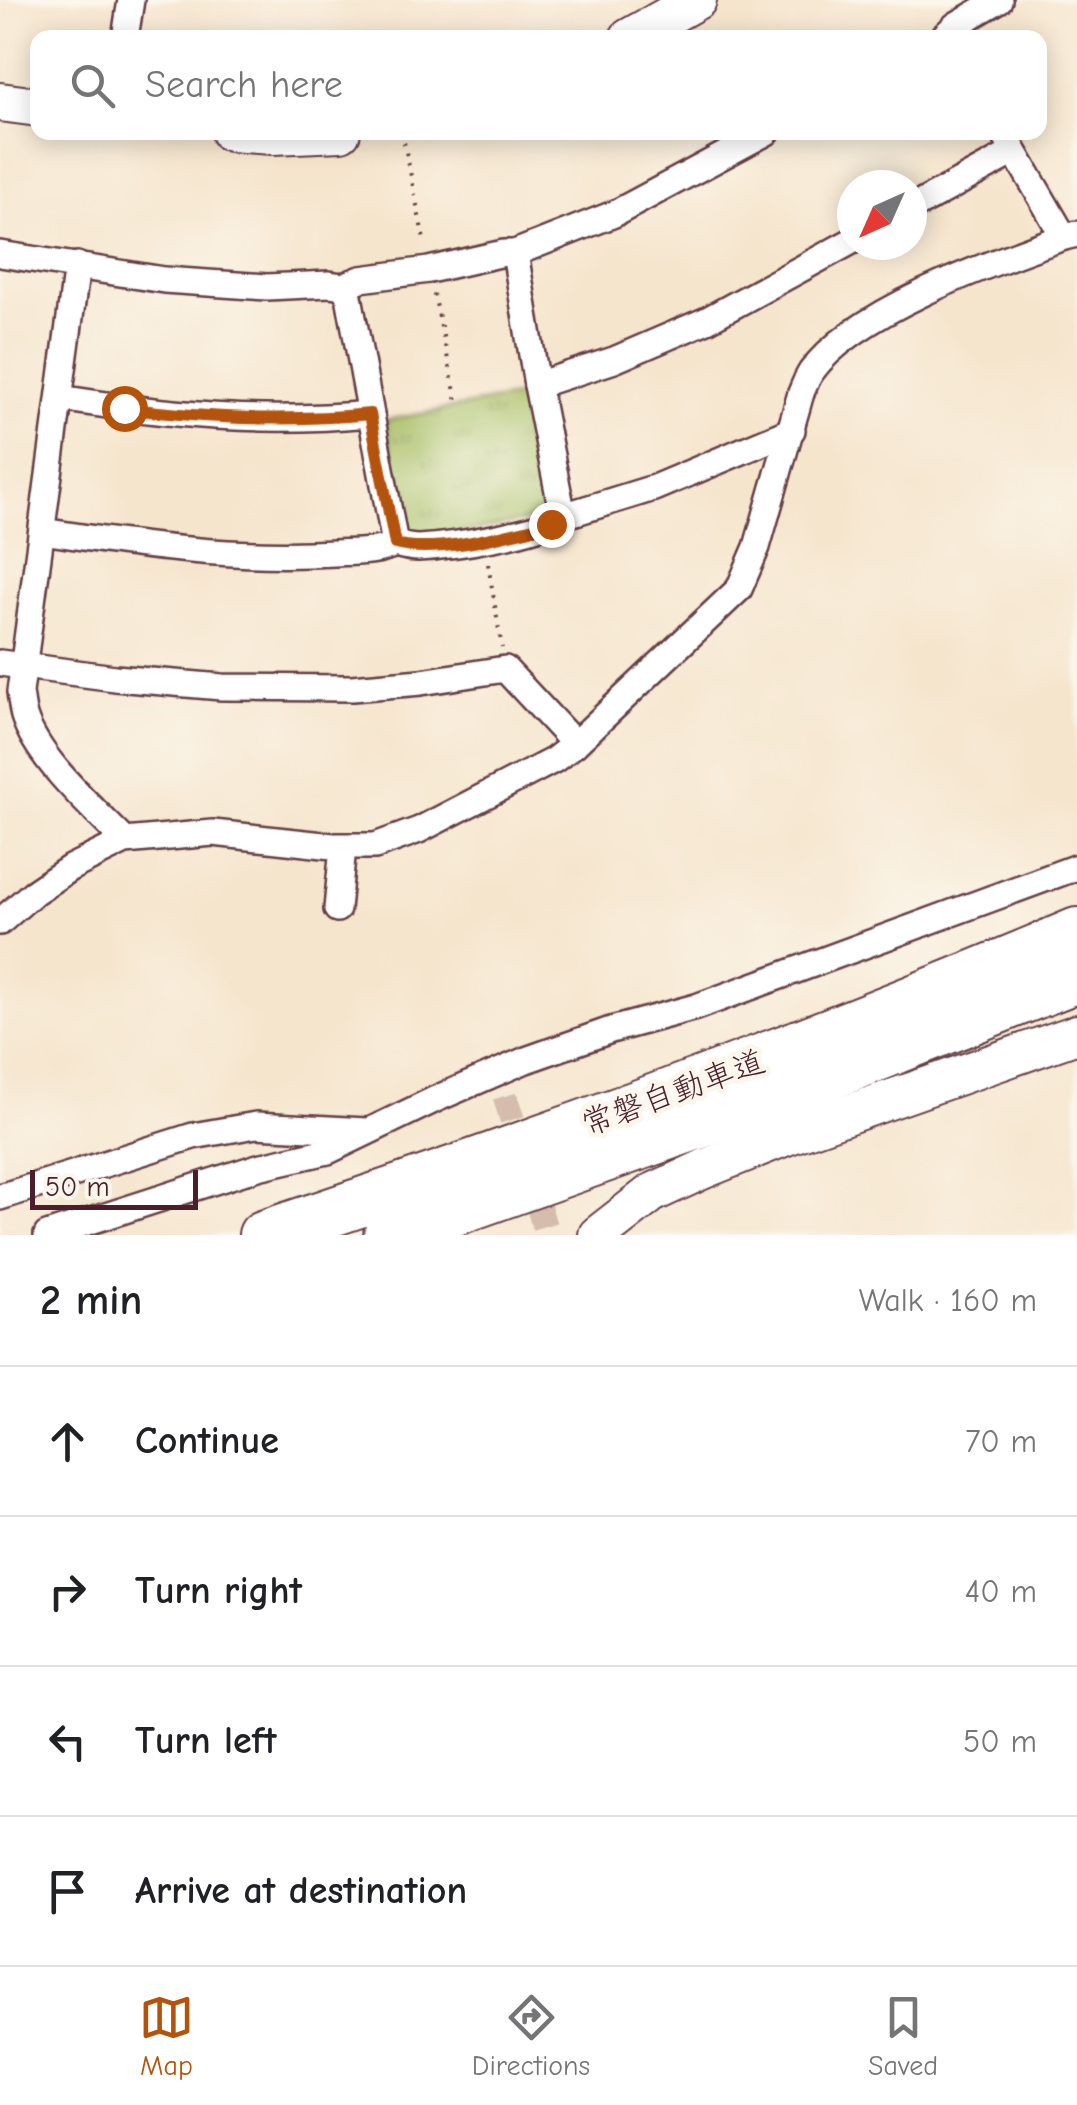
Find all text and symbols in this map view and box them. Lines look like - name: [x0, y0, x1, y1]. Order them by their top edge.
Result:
- search box: [30, 30, 1047, 140]
- icon: search: [65, 58, 120, 113]
- text: Search here: [145, 63, 343, 107]
- north arrow: [837, 170, 927, 260]
- route start: [102, 386, 148, 432]
- route end: [529, 502, 575, 548]
- street label: 常磐自動車道: [577, 1042, 770, 1143]
- scale bar: [30, 1165, 198, 1210]
- text: 50 m: [45, 1171, 110, 1203]
- text: 2 min: [40, 1276, 142, 1325]
- text: Walk · 160 m: [859, 1282, 1037, 1319]
- icon: ahead: [40, 1414, 95, 1469]
- text: Continue: [135, 1419, 279, 1463]
- text: 70 m: [965, 1423, 1037, 1460]
- icon: right: [40, 1564, 95, 1619]
- text: Turn right: [135, 1569, 302, 1613]
- text: 40 m: [965, 1573, 1037, 1610]
- icon: left: [40, 1714, 95, 1769]
- text: Turn left: [135, 1719, 276, 1763]
- text: 50 m: [963, 1723, 1037, 1760]
- icon: arrive: [40, 1864, 95, 1919]
- text: Arrive at destination: [135, 1869, 467, 1913]
- tab: Map: [139, 1990, 194, 2082]
- tab: Directions: [472, 1990, 590, 2082]
- tab: Saved: [868, 1990, 938, 2082]

